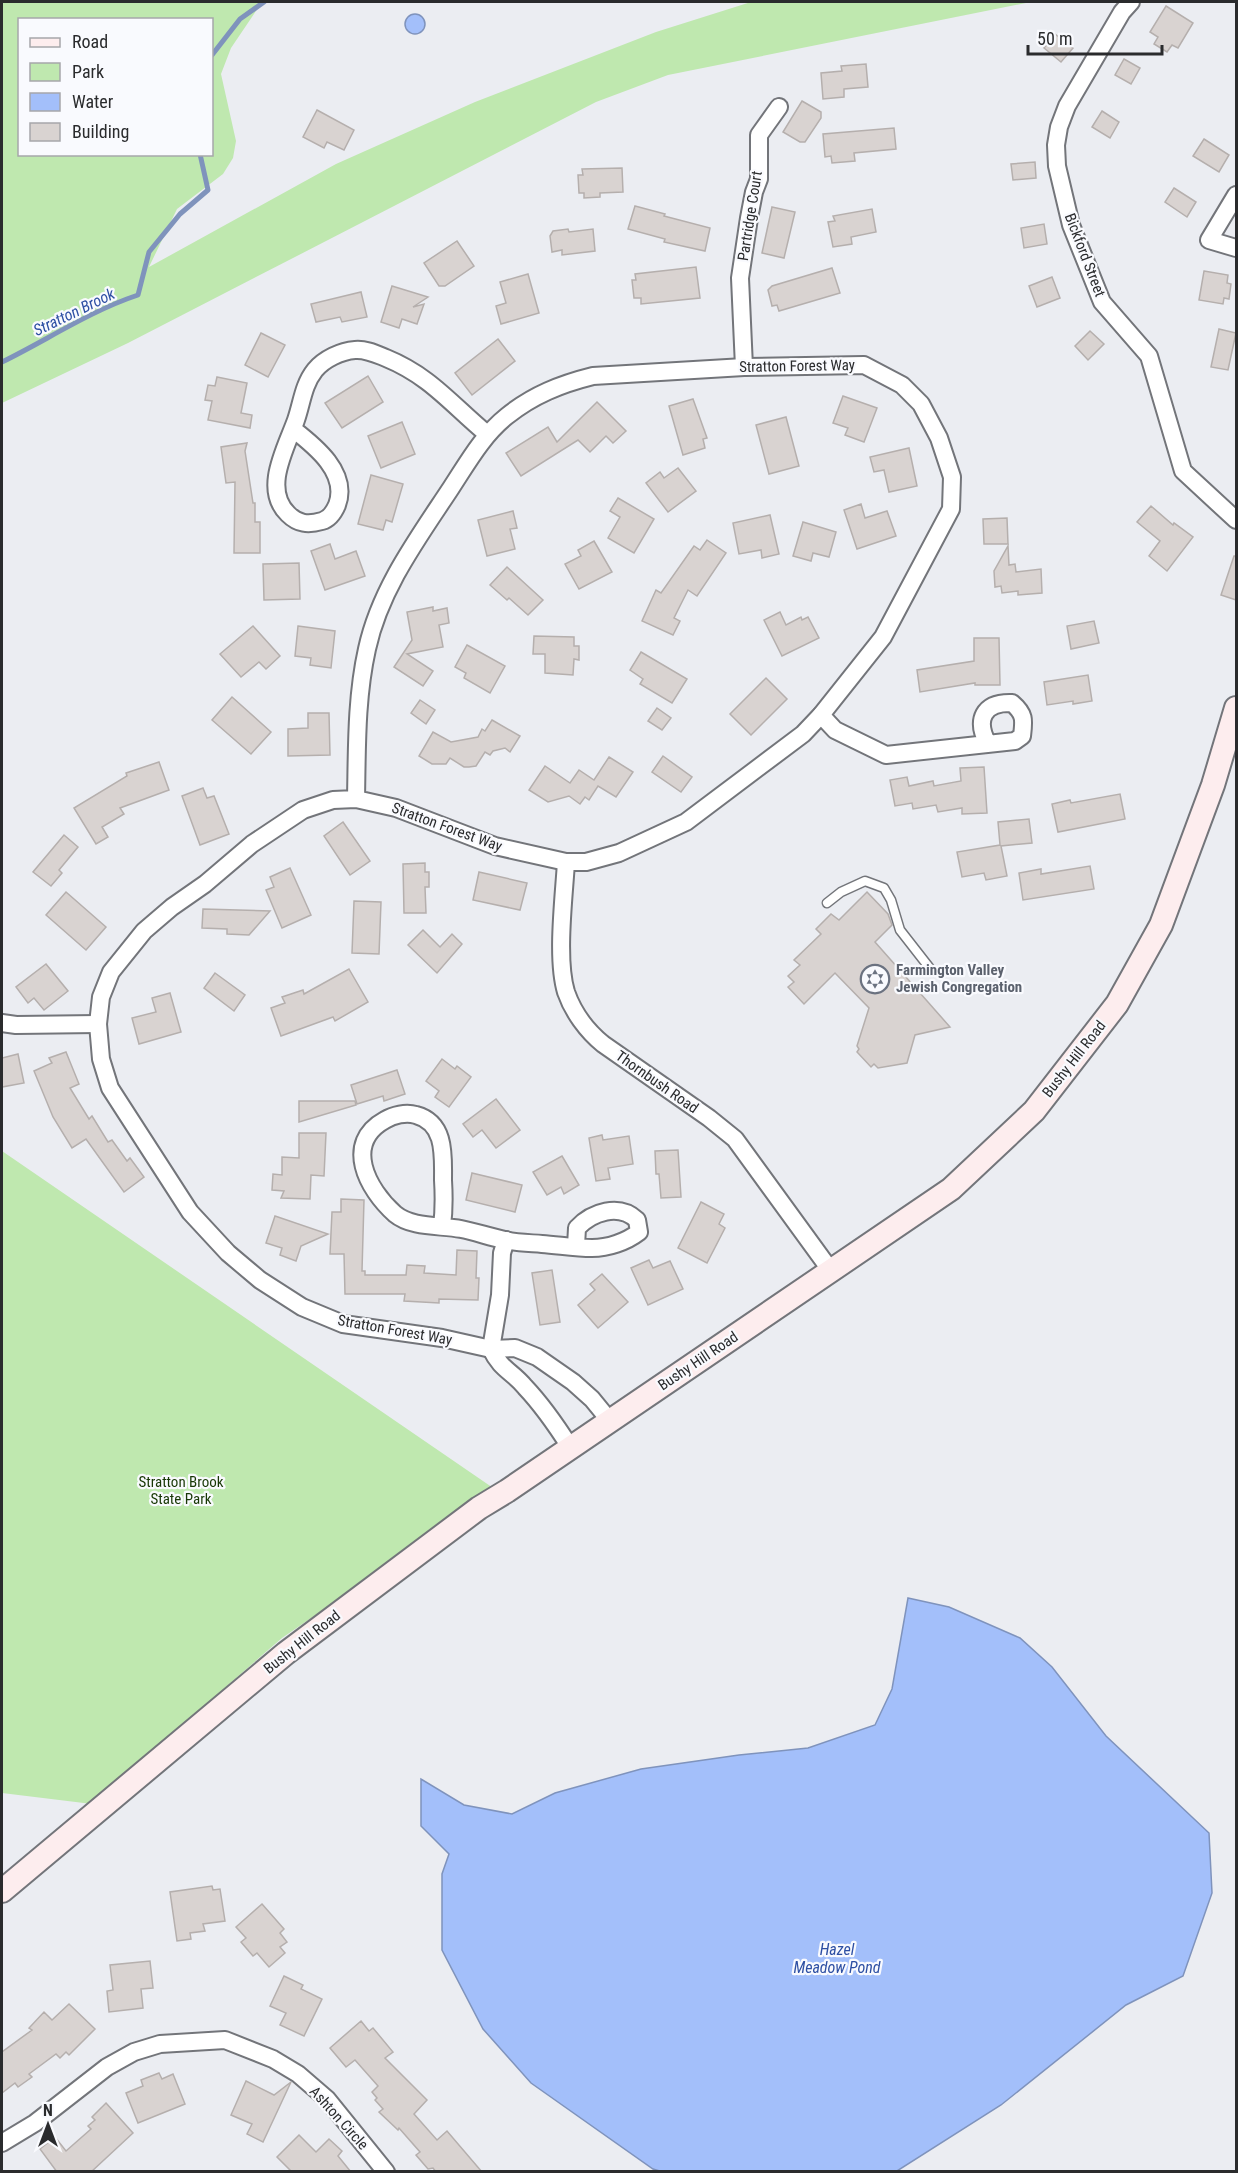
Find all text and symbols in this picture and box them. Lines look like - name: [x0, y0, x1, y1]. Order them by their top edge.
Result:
- legend: [18, 18, 213, 156]
- scale bar: [1028, 18, 1162, 56]
- text: 50 m: [1037, 28, 1072, 49]
- text: Road: [72, 31, 108, 52]
- text: Park: [72, 61, 104, 82]
- text: Water: [72, 91, 114, 112]
- text: Building: [72, 121, 129, 142]
- street label: Partridge Court: [734, 170, 766, 262]
- street label: Bickford Street: [1061, 211, 1109, 299]
- water label: Stratton Brook: [30, 284, 119, 340]
- street label: Stratton Forest Way: [739, 356, 855, 376]
- street label: Stratton Forest Way: [389, 799, 505, 855]
- place label: Farmington Valley Jewish Congregation: [896, 961, 1022, 996]
- synagogue icon: Farmington Valley Jewish Congregation: [859, 963, 891, 995]
- street label: Bushy Hill Road: [1038, 1017, 1110, 1101]
- street label: Thornbush Road: [612, 1047, 702, 1117]
- street label: Stratton Forest Way: [336, 1311, 454, 1349]
- street label: Bushy Hill Road: [655, 1328, 741, 1394]
- park label: Stratton Brook State Park: [138, 1473, 224, 1508]
- street label: Bushy Hill Road: [260, 1606, 344, 1678]
- water label: Hazel Meadow Pond: [793, 1940, 881, 1977]
- street label: Ashton Circle: [306, 2083, 372, 2153]
- north arrow: [18, 2095, 78, 2155]
- text: N: [43, 2101, 53, 2120]

